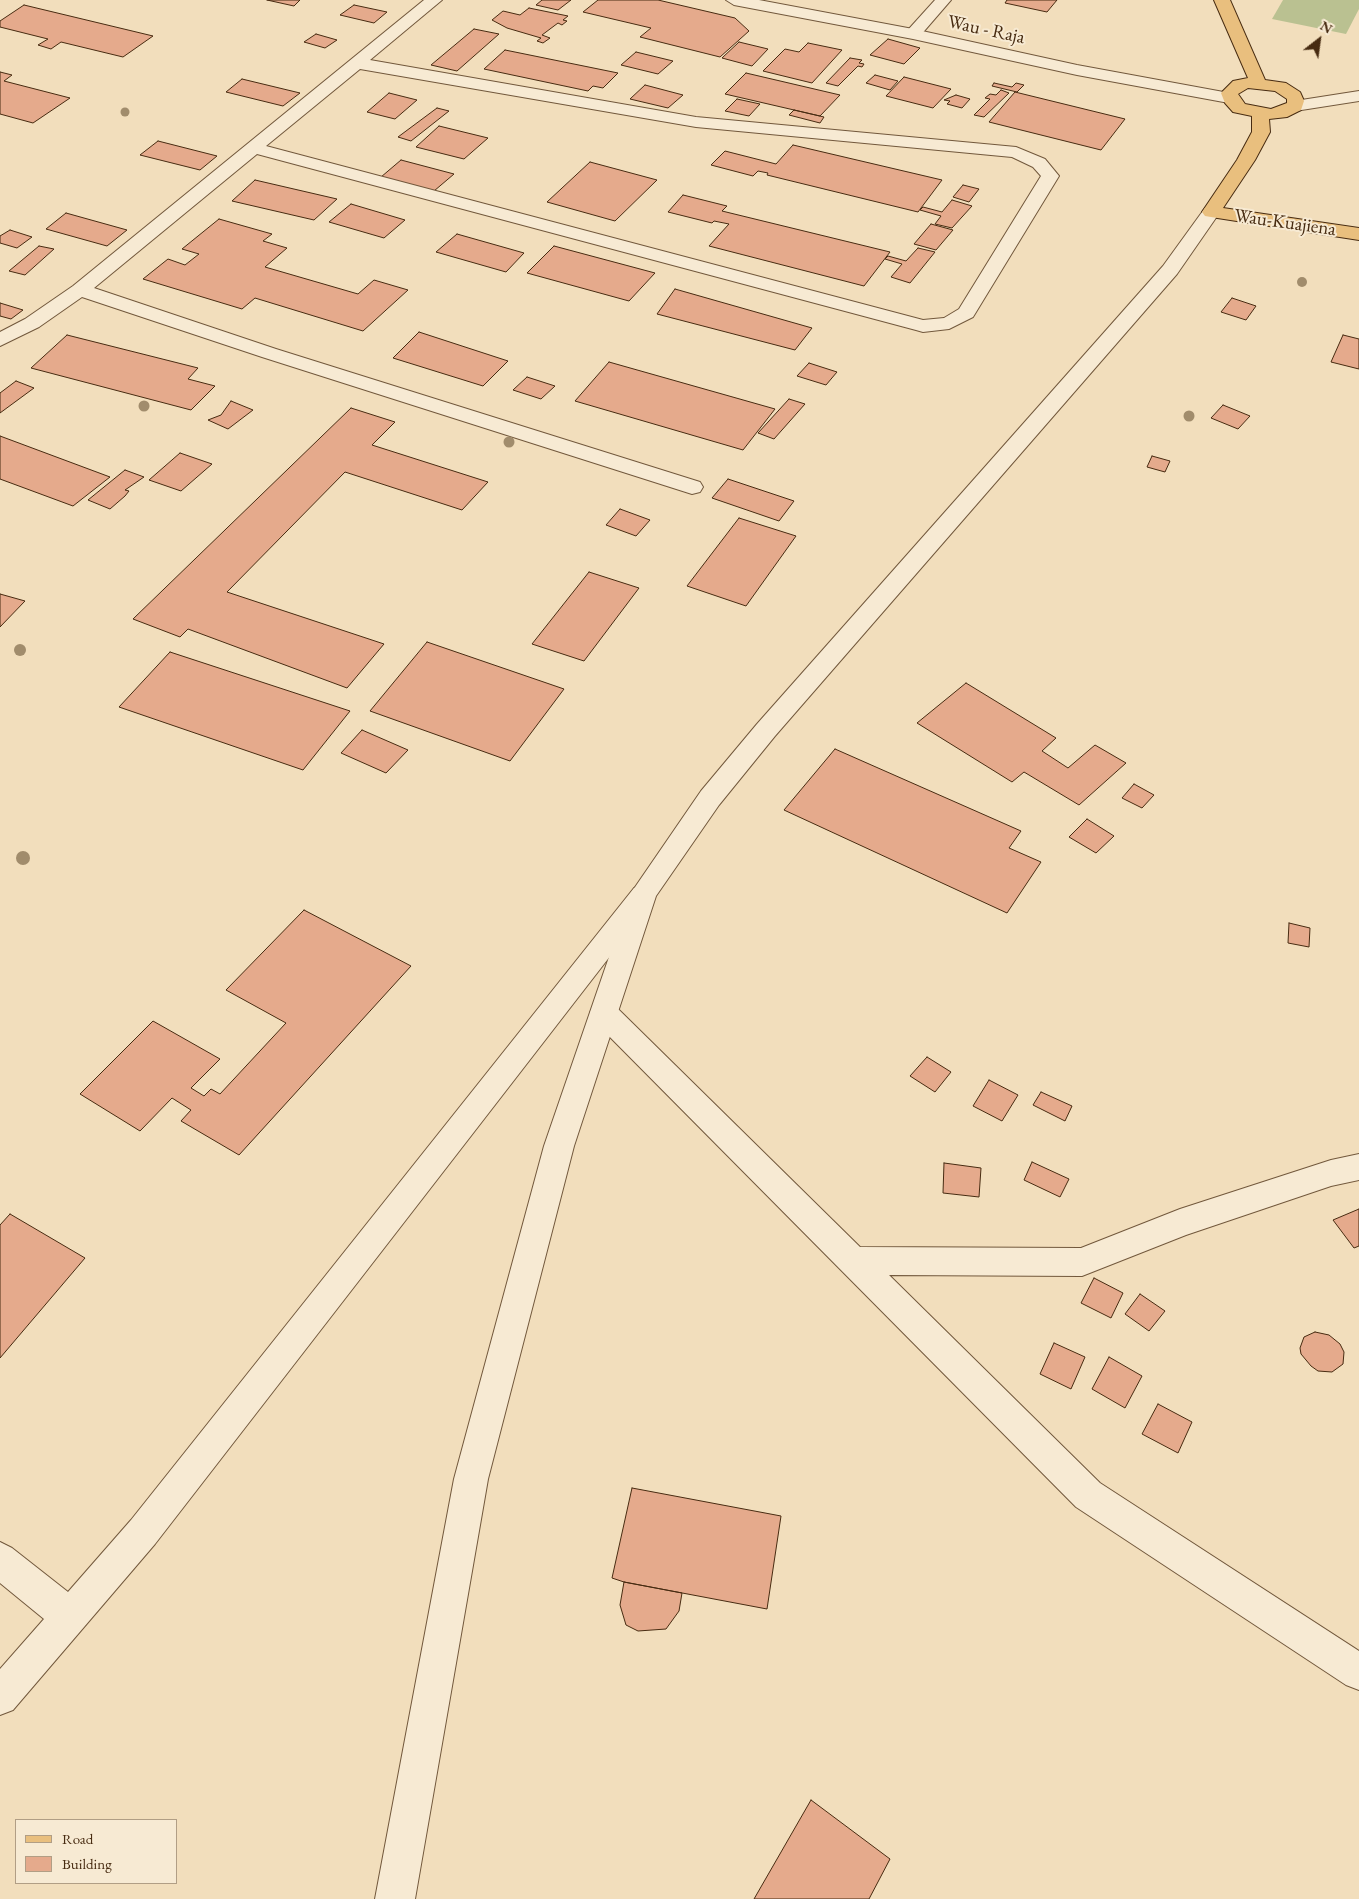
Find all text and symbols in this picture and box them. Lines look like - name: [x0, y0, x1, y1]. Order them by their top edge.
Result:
- street label: Wau - Raja: [945, 11, 1027, 49]
- north arrow: [1294, 15, 1344, 65]
- text: N: [1317, 16, 1336, 38]
- street label: Wau-Kuajiena: [1233, 205, 1337, 241]
- legend: [15, 1819, 178, 1884]
- text: Road: [62, 1829, 93, 1848]
- text: Building: [62, 1854, 112, 1873]

